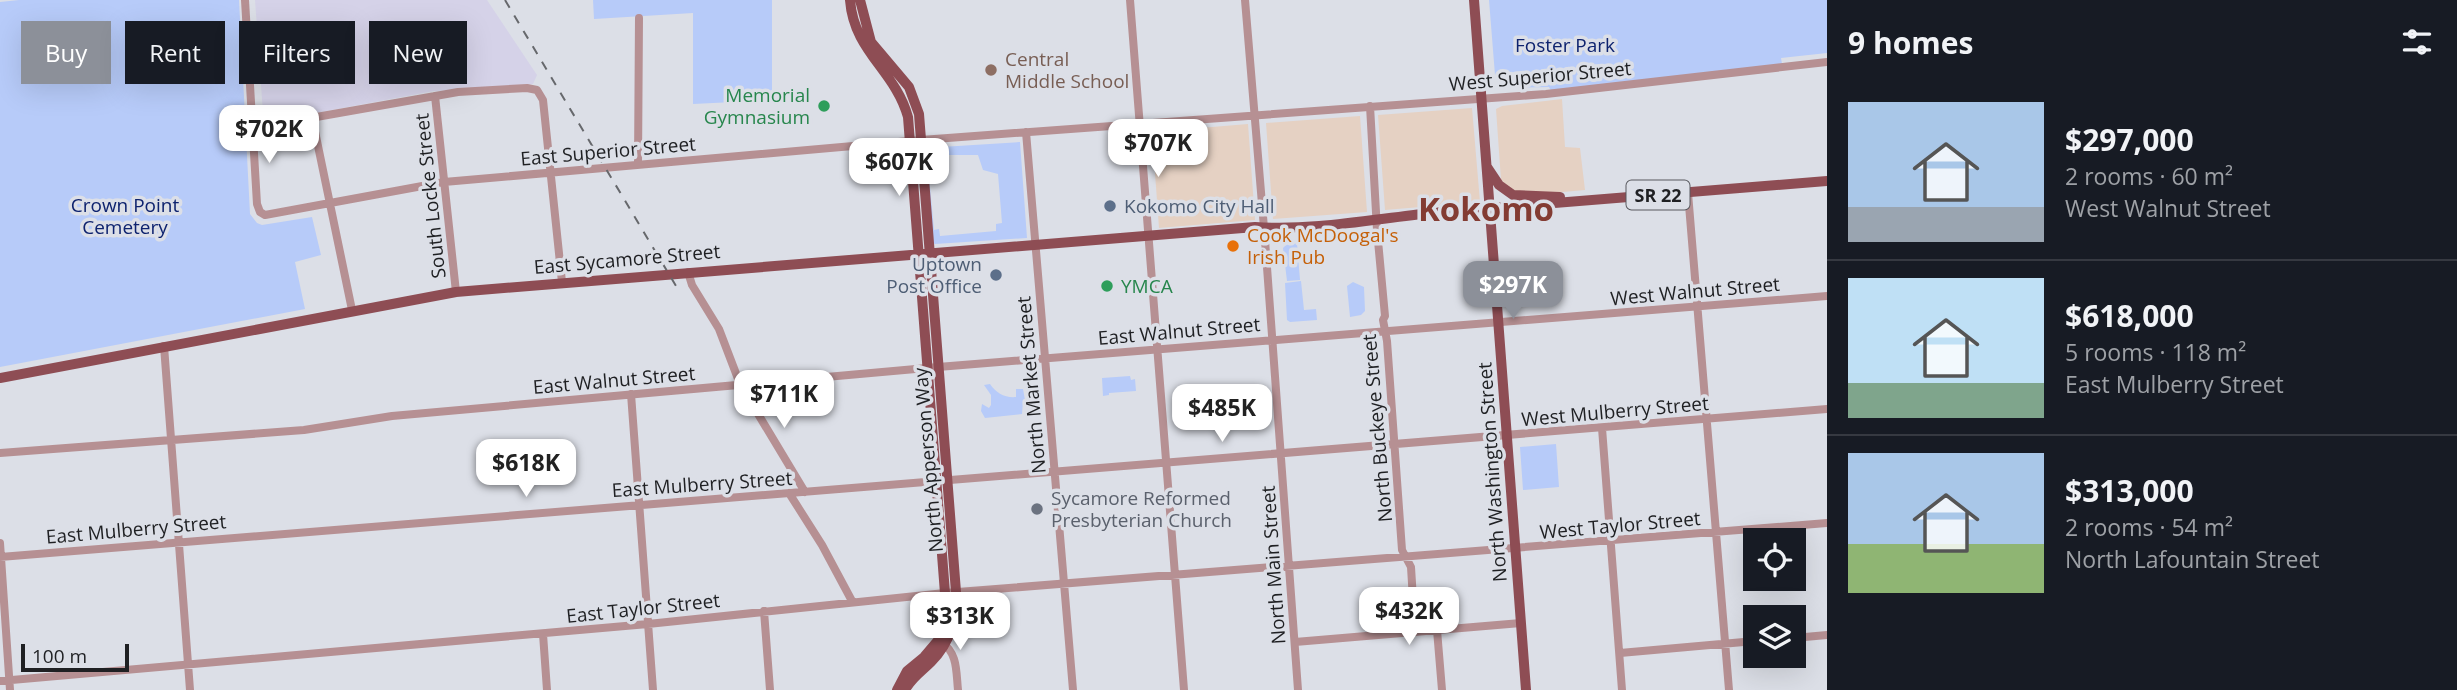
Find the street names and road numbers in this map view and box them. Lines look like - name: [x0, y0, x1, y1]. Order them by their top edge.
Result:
- street label: West Superior Street: [1448, 55, 1633, 97]
- street label: South Locke Street: [408, 112, 452, 280]
- street label: East Superior Street: [519, 130, 697, 172]
- road number: SR 22: [1626, 180, 1690, 210]
- street label: East Sycamore Street: [533, 238, 721, 280]
- street label: West Walnut Street: [1609, 271, 1781, 311]
- street label: North Market Street: [1010, 295, 1052, 475]
- street label: East Walnut Street: [1097, 311, 1261, 351]
- street label: North Buckeye Street: [1356, 333, 1398, 523]
- street label: East Walnut Street: [532, 360, 696, 400]
- street label: North Washington Street: [1471, 361, 1513, 583]
- street label: North Apperson Way: [907, 366, 949, 553]
- street label: West Mulberry Street: [1520, 390, 1710, 432]
- street label: East Mulberry Street: [611, 465, 793, 503]
- street label: North Main Street: [1254, 485, 1292, 645]
- street label: West Taylor Street: [1538, 505, 1702, 545]
- street label: East Mulberry Street: [45, 508, 227, 550]
- street label: East Taylor Street: [565, 587, 721, 629]

